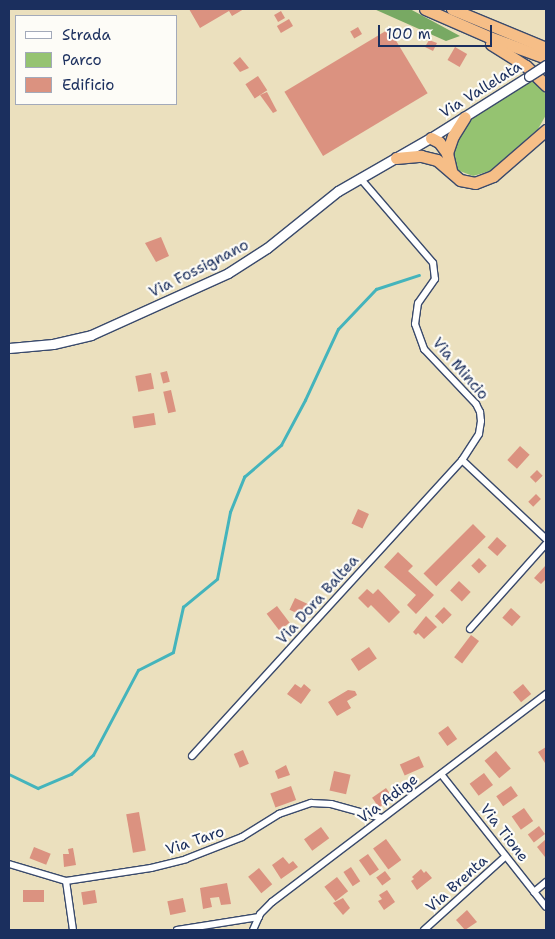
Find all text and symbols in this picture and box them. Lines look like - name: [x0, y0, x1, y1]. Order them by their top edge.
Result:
- legend: [15, 15, 178, 105]
- scale bar: [380, 15, 494, 47]
- text: 100 m: [386, 24, 431, 44]
- text: Strada: [62, 25, 111, 45]
- text: Parco: [62, 50, 102, 70]
- street label: Via Vallelata: [437, 58, 525, 122]
- text: Edificio: [62, 75, 114, 95]
- street label: Via Fossignano: [146, 236, 252, 302]
- street label: Via Mincio: [428, 334, 492, 404]
- street label: Via Dora Baltea: [273, 552, 363, 648]
- street label: Via Adige: [354, 771, 422, 827]
- street label: Via Tione: [476, 801, 532, 865]
- street label: Via Taro: [163, 823, 227, 859]
- street label: Via Brenta: [423, 852, 491, 916]

